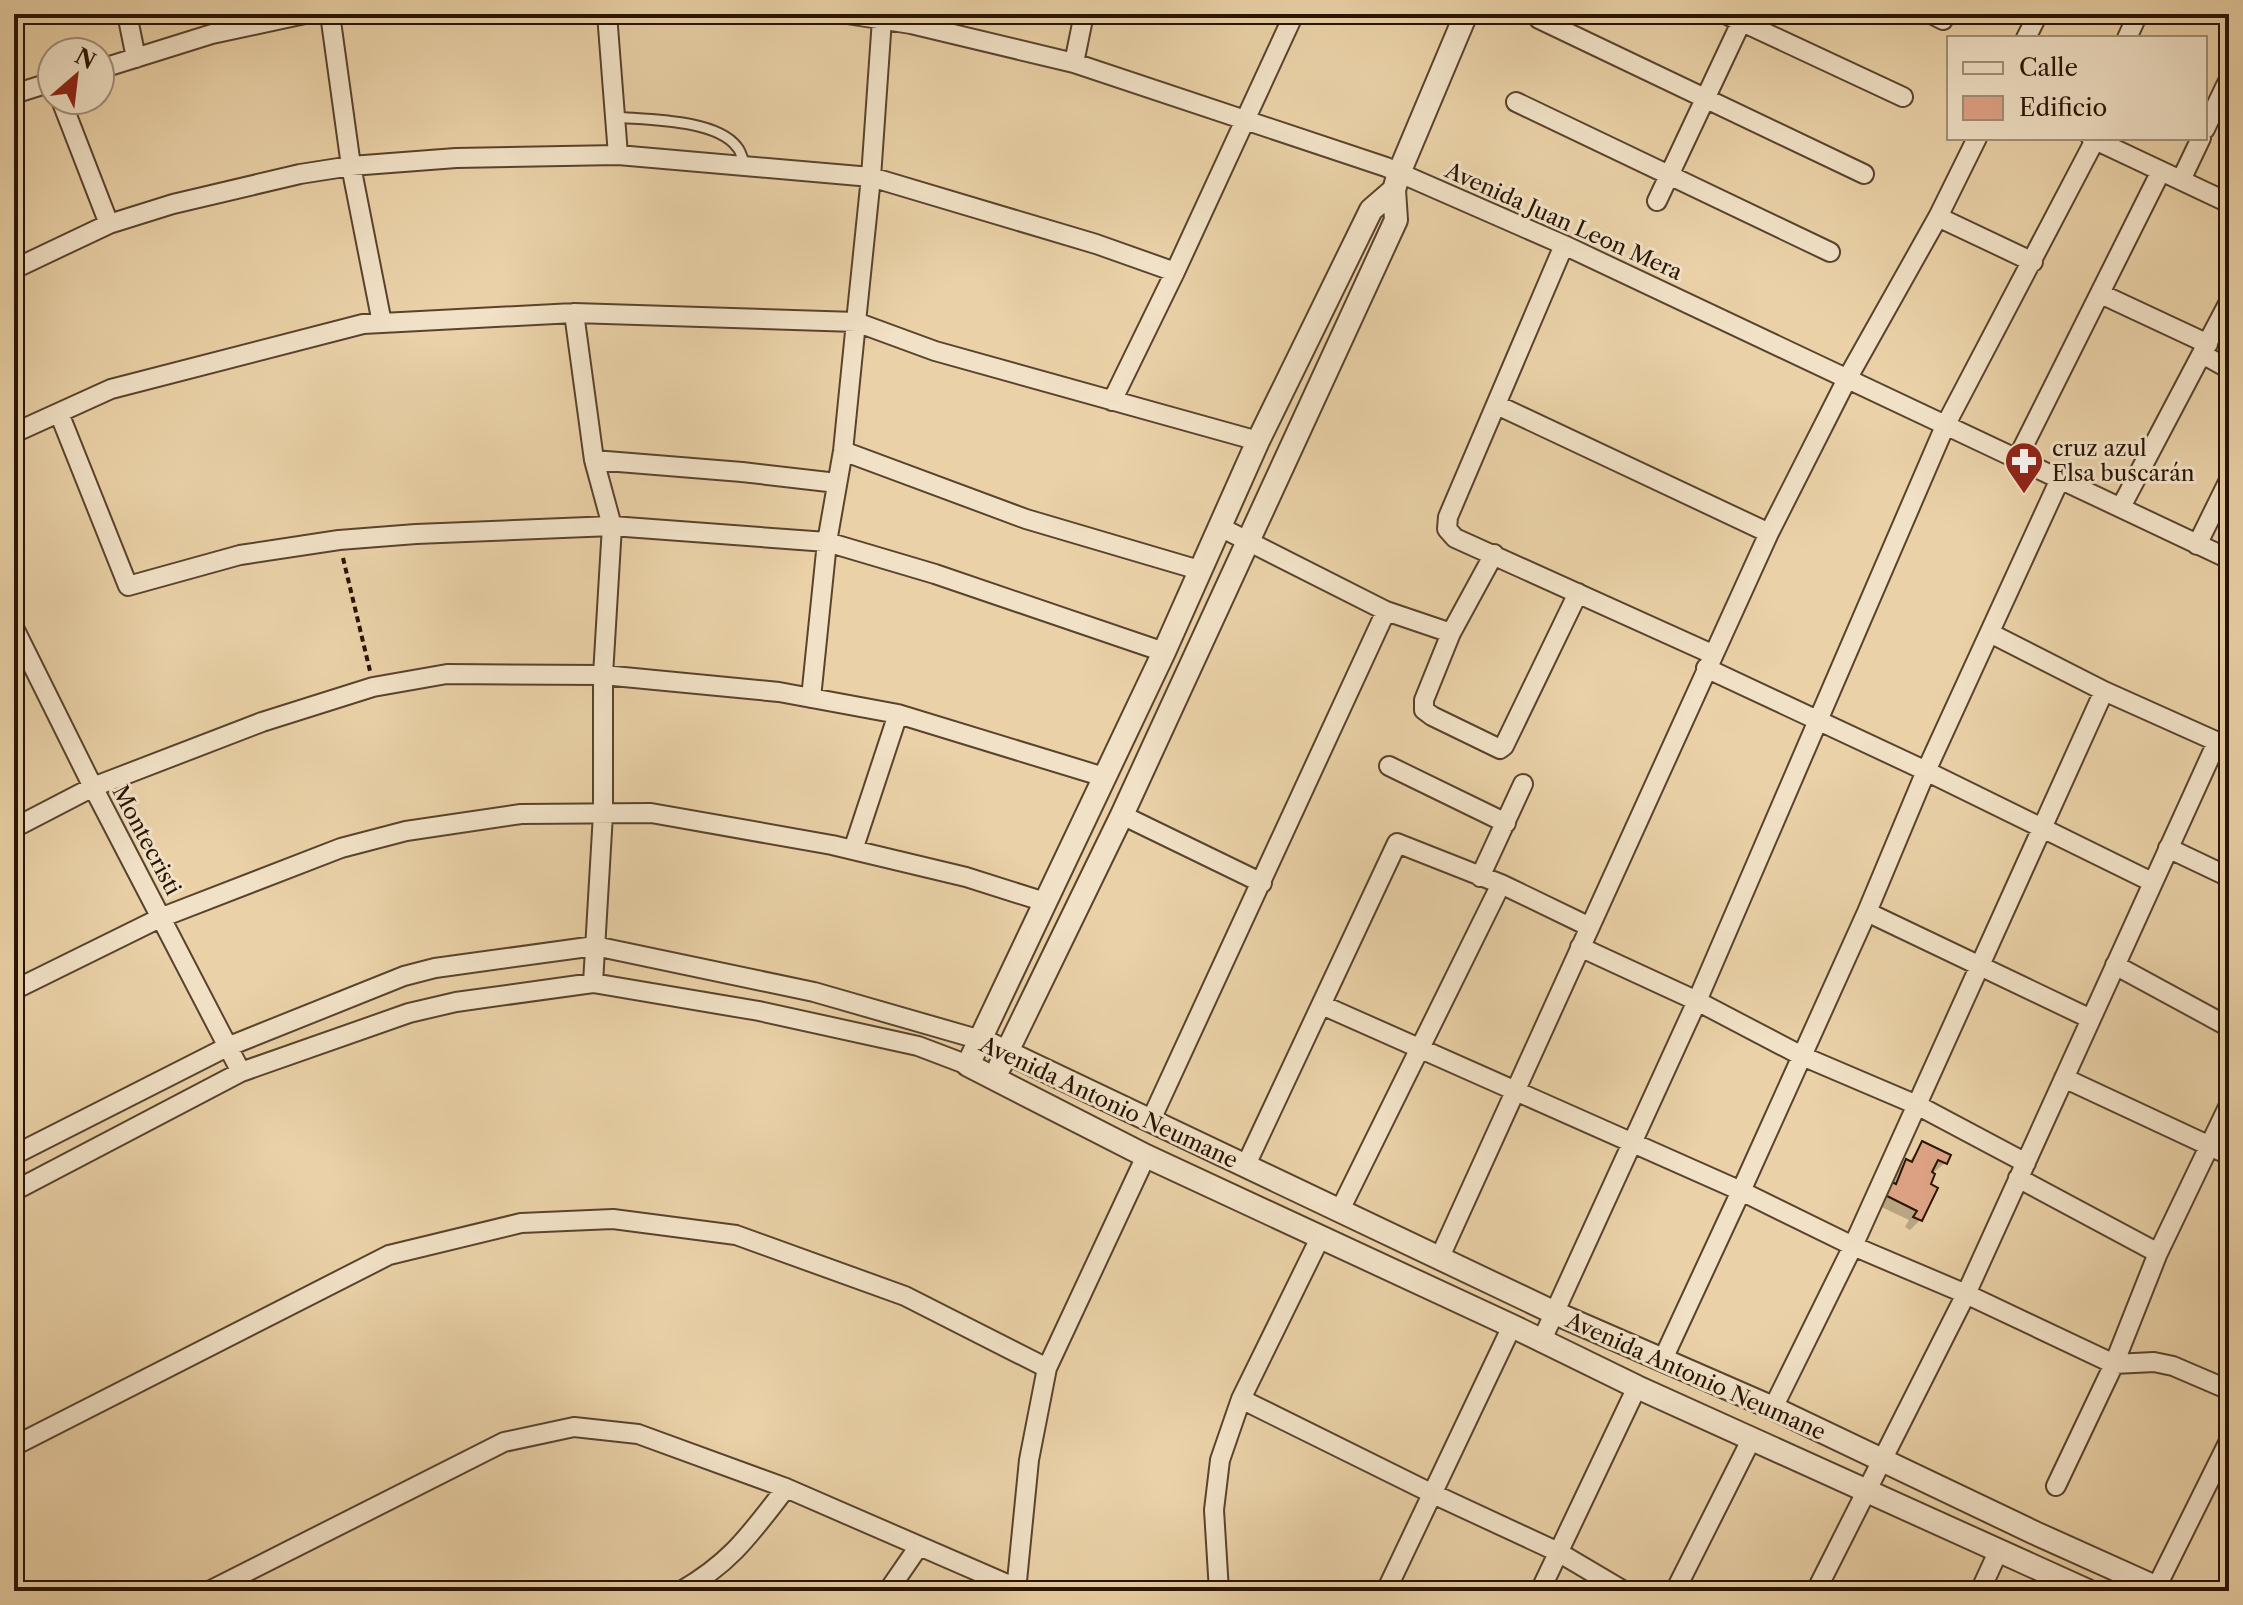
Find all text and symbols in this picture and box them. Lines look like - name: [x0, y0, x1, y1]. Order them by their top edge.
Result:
- north arrow: [36, 36, 116, 116]
- legend: [1947, 36, 2207, 140]
- text: N: [70, 42, 100, 75]
- text: Calle: [2019, 53, 2078, 82]
- text: Edificio: [2019, 93, 2107, 122]
- street label: Avenida Juan Leon Mera: [1440, 157, 1687, 286]
- place label: cruz azul Elsa buscarán: [2052, 435, 2195, 487]
- pharmacy icon: cruz azul Elsa buscarán: [2003, 440, 2045, 495]
- street label: Montecristi: [106, 781, 187, 900]
- street label: Avenida Antonio Neumane: [975, 1030, 1242, 1174]
- street label: Avenida Antonio Neumane: [1561, 1306, 1830, 1446]

